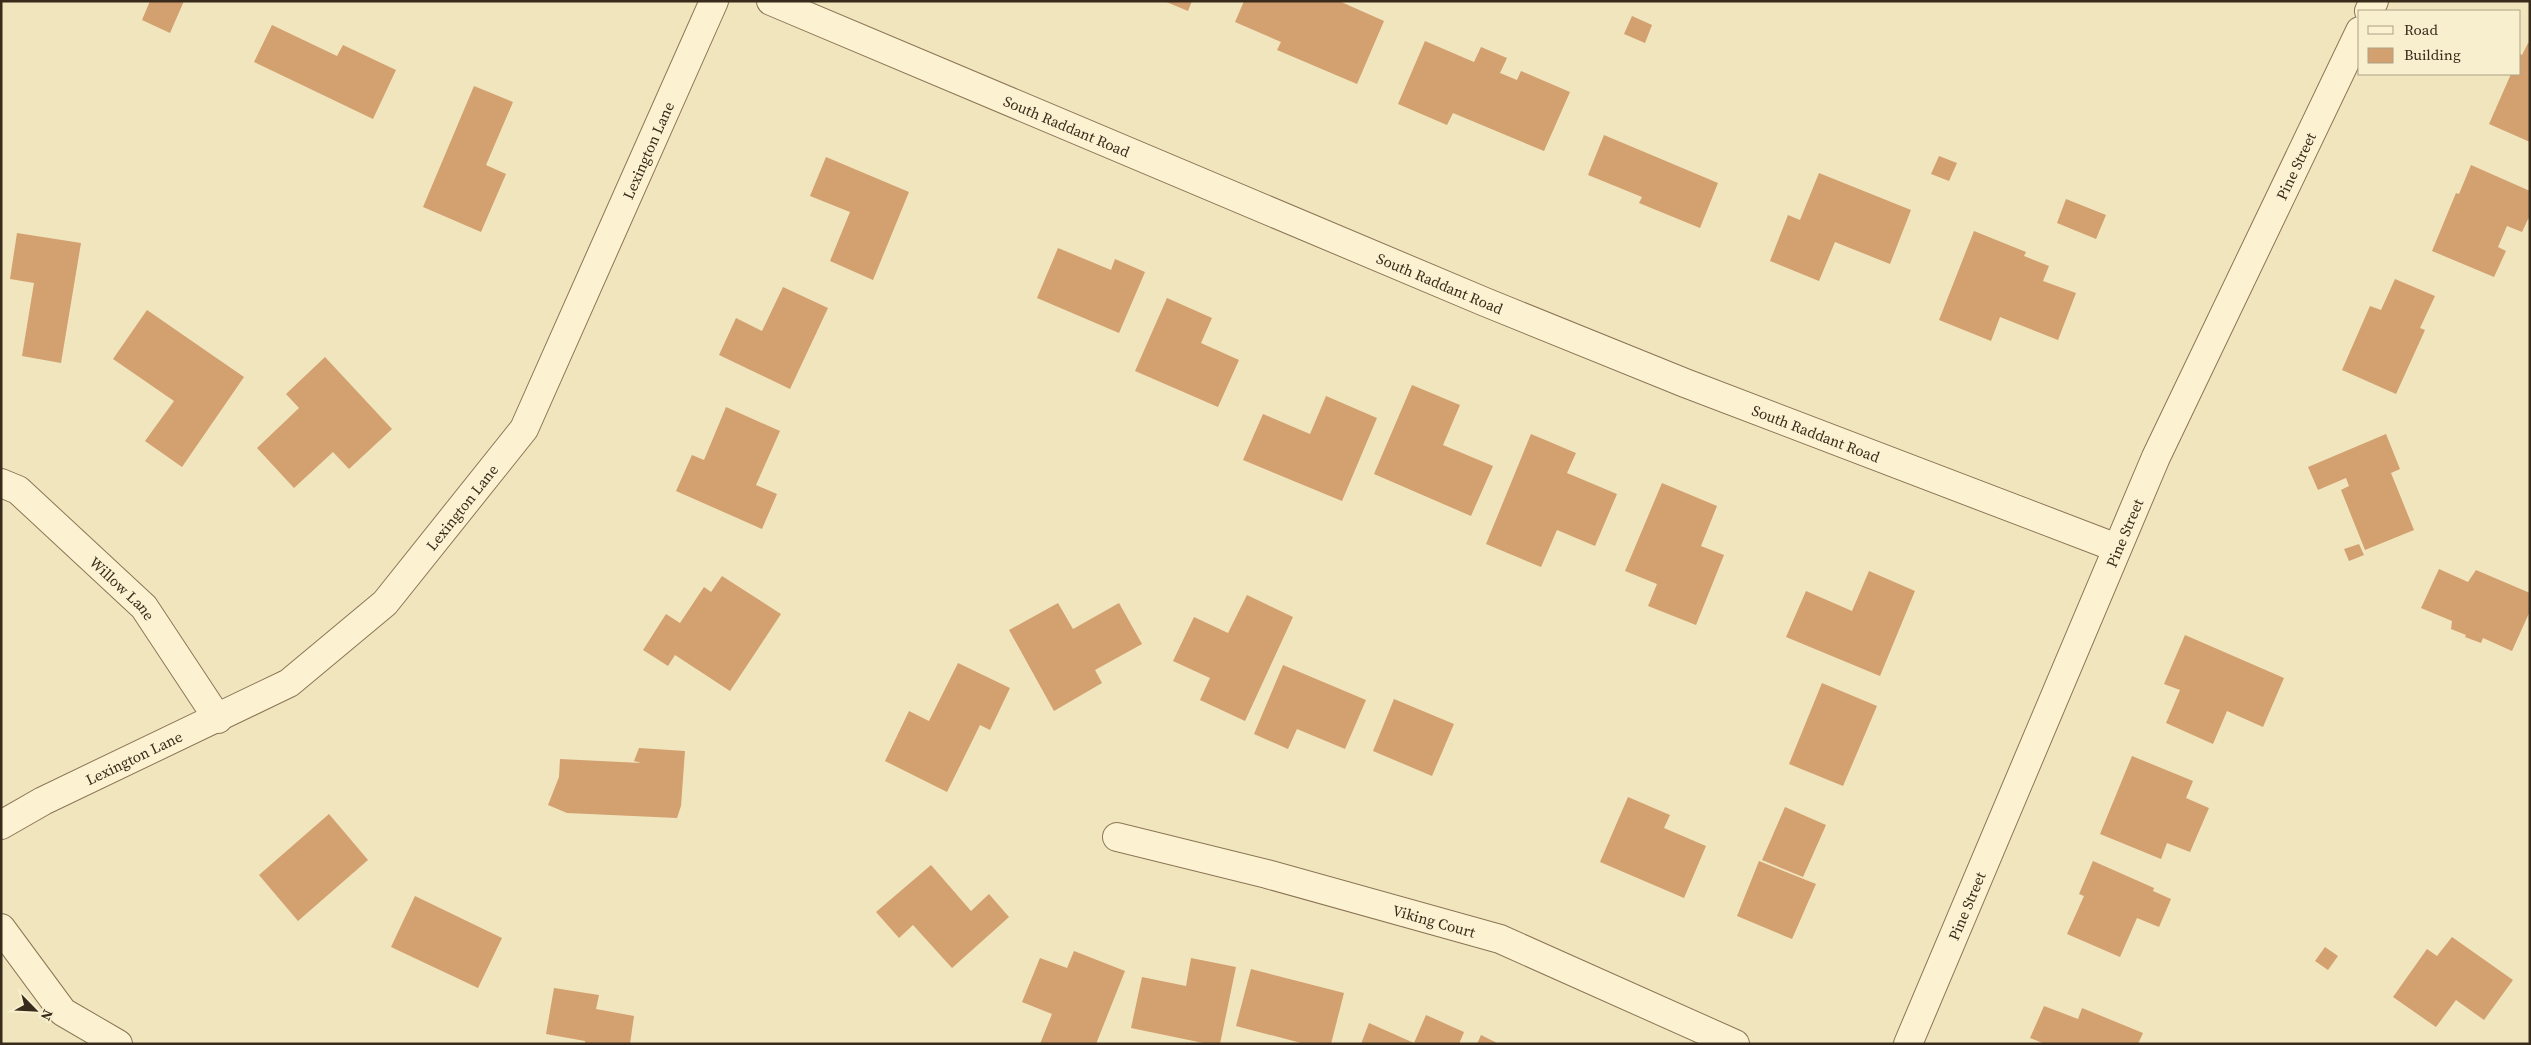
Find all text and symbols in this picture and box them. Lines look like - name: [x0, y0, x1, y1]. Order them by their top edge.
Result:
- legend: [2358, 10, 2521, 75]
- text: Road: [2404, 19, 2438, 40]
- text: Building: [2404, 44, 2461, 65]
- street label: South Raddant Road: [1000, 90, 1134, 162]
- street label: Lexington Lane: [617, 98, 679, 202]
- street label: Pine Street: [2270, 129, 2321, 203]
- street label: South Raddant Road: [1374, 247, 1507, 319]
- street label: South Raddant Road: [1749, 399, 1883, 467]
- street label: Lexington Lane: [421, 459, 503, 555]
- street label: Pine Street: [2100, 495, 2148, 570]
- street label: Willow Lane: [85, 551, 161, 625]
- street label: Lexington Lane: [82, 725, 186, 790]
- street label: Pine Street: [1943, 868, 1990, 943]
- street label: Viking Court: [1390, 899, 1478, 942]
- north arrow: [10, 985, 60, 1035]
- text: N: [36, 1007, 58, 1024]

